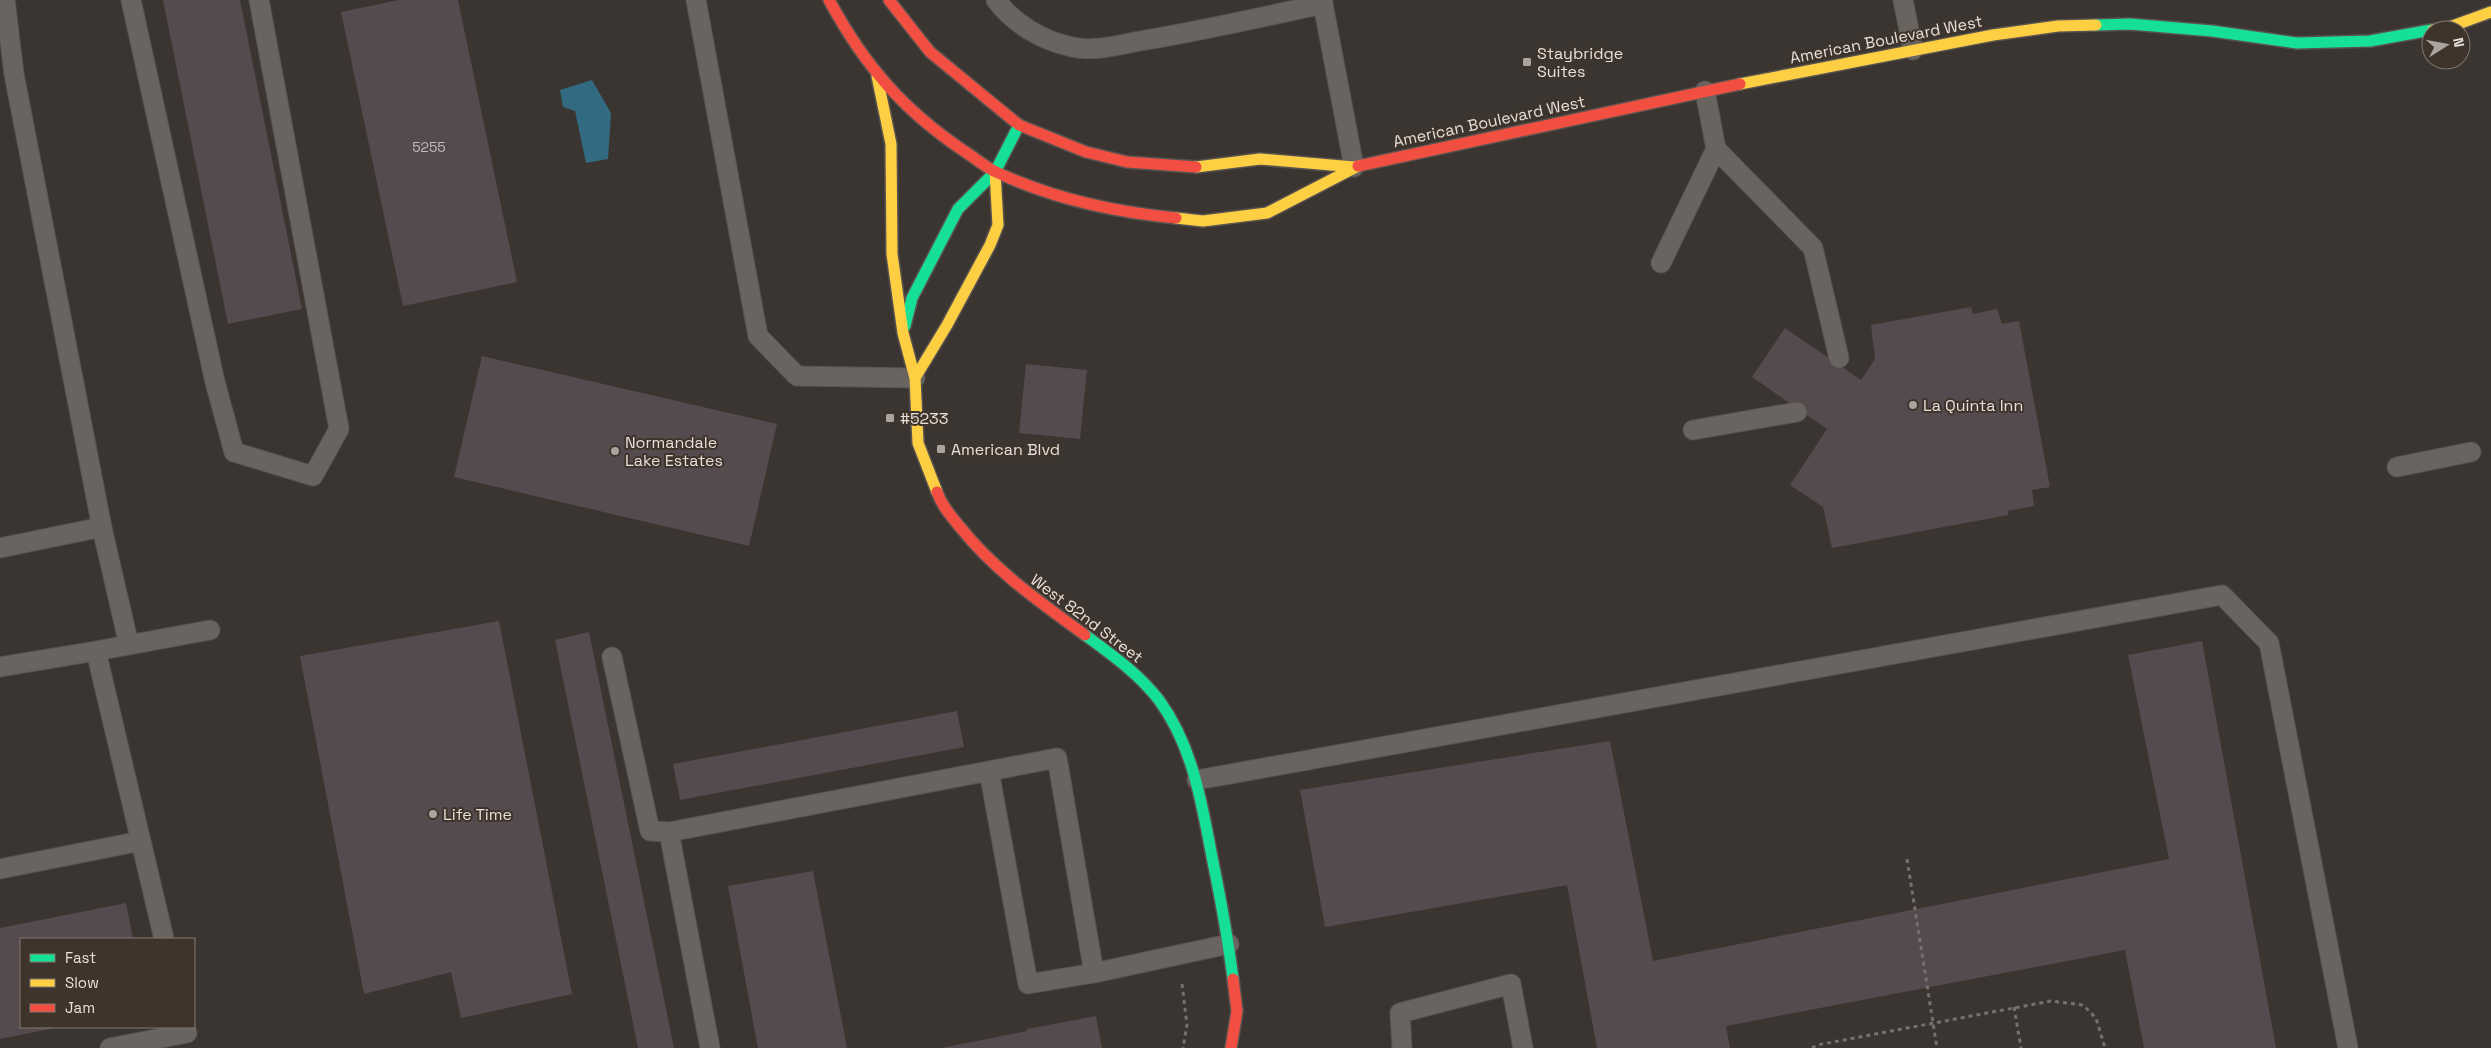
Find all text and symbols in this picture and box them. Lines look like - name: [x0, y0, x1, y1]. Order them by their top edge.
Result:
- street label: American Boulevard West: [1788, 11, 1984, 68]
- north arrow: [2421, 20, 2471, 70]
- text: N: [2449, 36, 2468, 49]
- place label: Staybridge Suites: [1537, 43, 1623, 82]
- marker: Staybridge Suites: [1521, 56, 1533, 68]
- street label: American Boulevard West: [1391, 91, 1587, 152]
- house number: 5255: [412, 138, 446, 156]
- place label: La Quinta Inn: [1923, 395, 2023, 416]
- marker: La Quinta Inn: [1907, 399, 1919, 411]
- place label: #5233: [900, 408, 948, 429]
- marker: #5233: [884, 412, 896, 424]
- place label: Normandale Lake Estates: [625, 432, 723, 471]
- place label: American Blvd: [951, 439, 1060, 460]
- marker: American Blvd: [935, 443, 947, 455]
- marker: Normandale Lake Estates: [609, 445, 621, 457]
- street label: West 82nd Street: [1026, 569, 1147, 668]
- place label: Life Time: [443, 804, 512, 825]
- marker: Life Time: [427, 808, 439, 820]
- legend: [20, 938, 195, 1028]
- text: Fast: [65, 948, 96, 967]
- text: Slow: [65, 973, 99, 992]
- text: Jam: [65, 998, 95, 1017]

